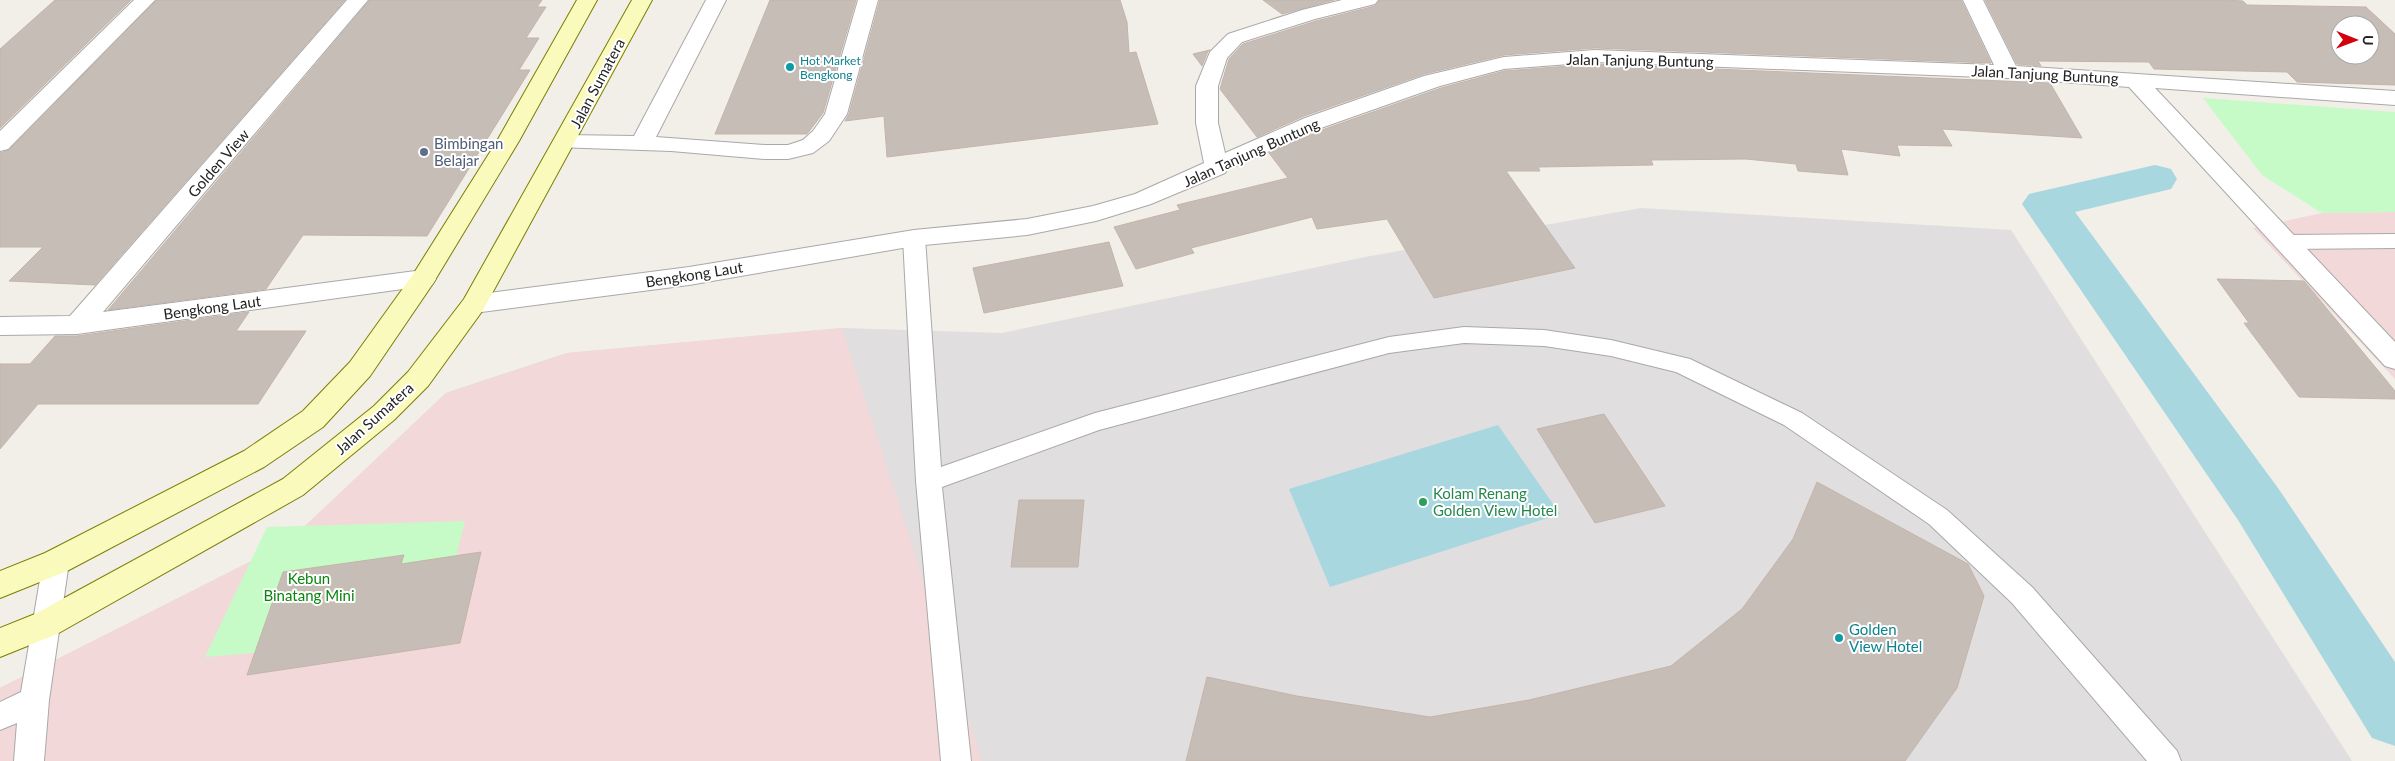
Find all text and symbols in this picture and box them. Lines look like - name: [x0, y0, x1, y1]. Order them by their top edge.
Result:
- north arrow: [2330, 15, 2380, 65]
- street label: Jalan Sumatera: [566, 35, 628, 131]
- text: U: [2360, 35, 2377, 46]
- street label: Jalan Tanjung Buntung: [1566, 50, 1714, 70]
- place label: Hot Market Bengkong: [800, 53, 861, 82]
- marker: Hot Market Bengkong: [784, 61, 796, 73]
- street label: Jalan Tanjung Buntung: [1971, 61, 2119, 87]
- street label: Jalan Tanjung Buntung: [1180, 114, 1322, 190]
- street label: Golden View: [184, 125, 253, 201]
- place label: Bimbingan Belajar: [434, 134, 503, 169]
- marker: Bimbingan Belajar: [418, 146, 430, 158]
- street label: Bengkong Laut: [644, 257, 745, 291]
- street label: Bengkong Laut: [162, 291, 263, 323]
- street label: Jalan Sumatera: [331, 378, 417, 458]
- place label: Kolam Renang Golden View Hotel: [1433, 484, 1557, 519]
- marker: Kolam Renang Golden View Hotel: [1417, 496, 1429, 508]
- park label: Kebun Binatang Mini: [263, 569, 355, 604]
- place label: Golden View Hotel: [1849, 620, 1922, 655]
- marker: Golden View Hotel: [1833, 632, 1845, 644]

